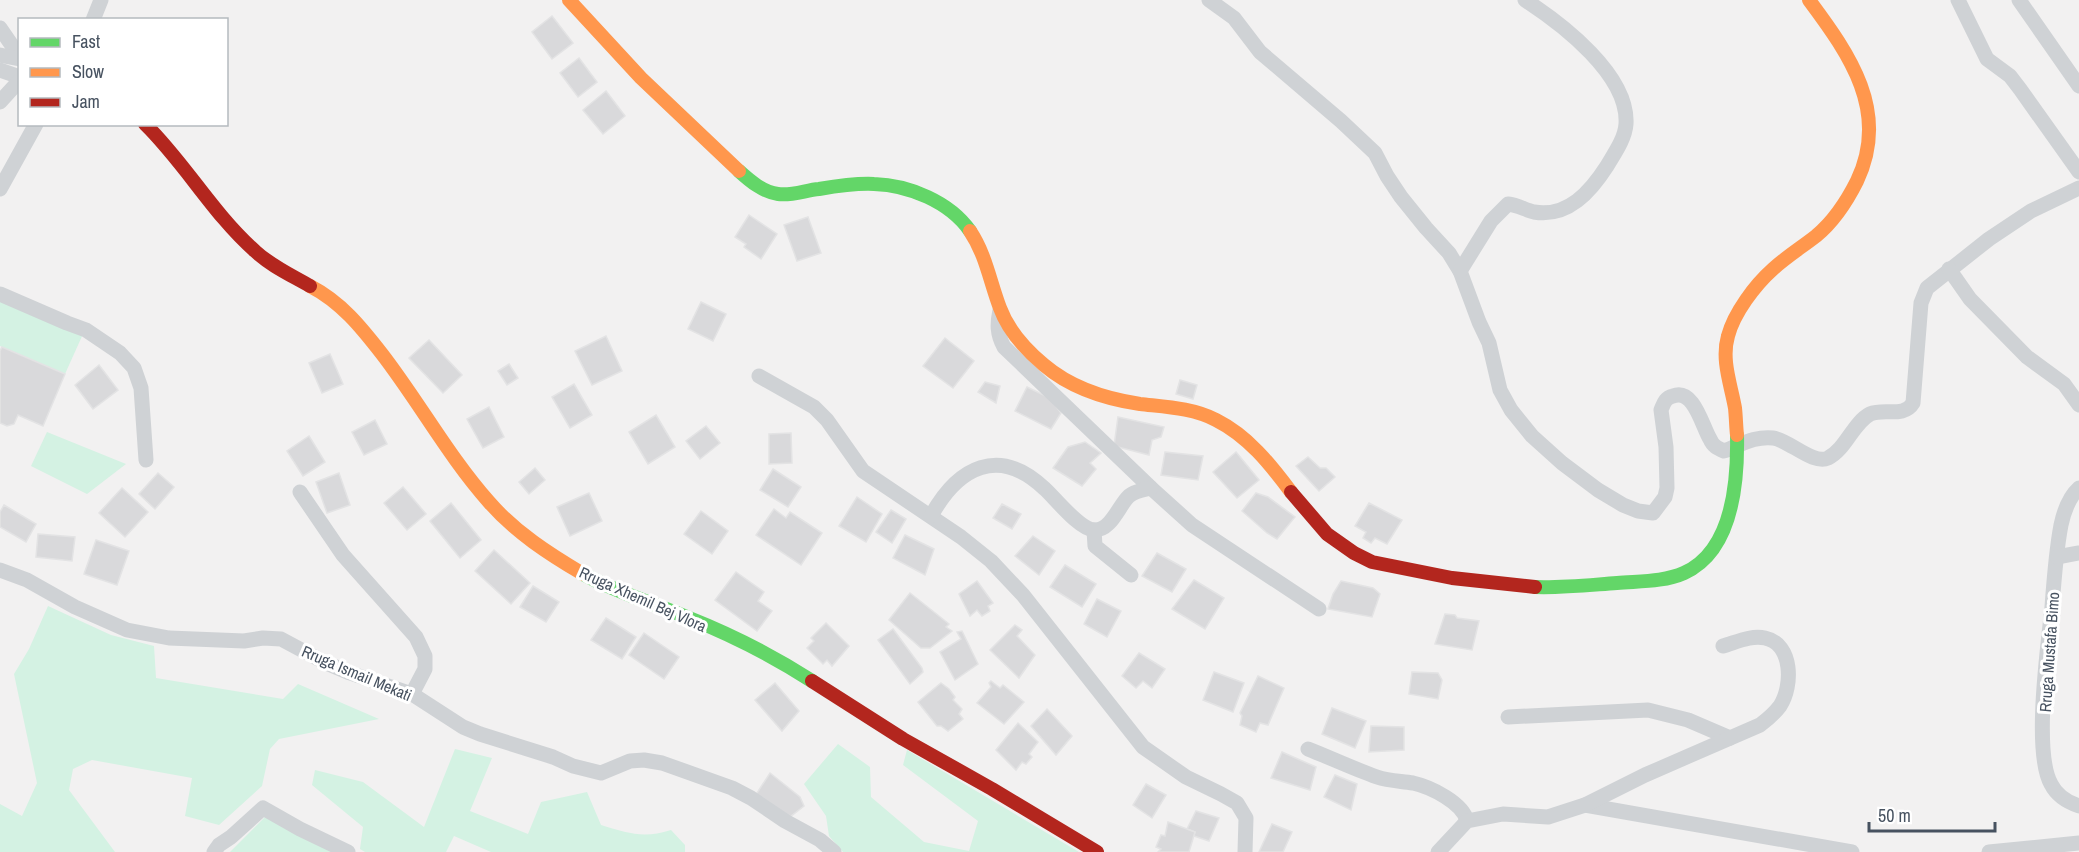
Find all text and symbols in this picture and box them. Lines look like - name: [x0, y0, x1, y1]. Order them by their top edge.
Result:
- legend: [18, 18, 228, 126]
- text: Fast: [72, 29, 100, 54]
- text: Slow: [72, 59, 104, 84]
- text: Jam: [72, 89, 100, 114]
- street label: Rruga Xhemil Bej Vlora: [576, 561, 711, 637]
- street label: Rruga Mustafa Bimo: [2034, 591, 2064, 713]
- street label: Rruga Ismail Mekati: [299, 640, 415, 706]
- scale bar: [1869, 795, 1995, 833]
- text: 50 m: [1878, 803, 1911, 828]

